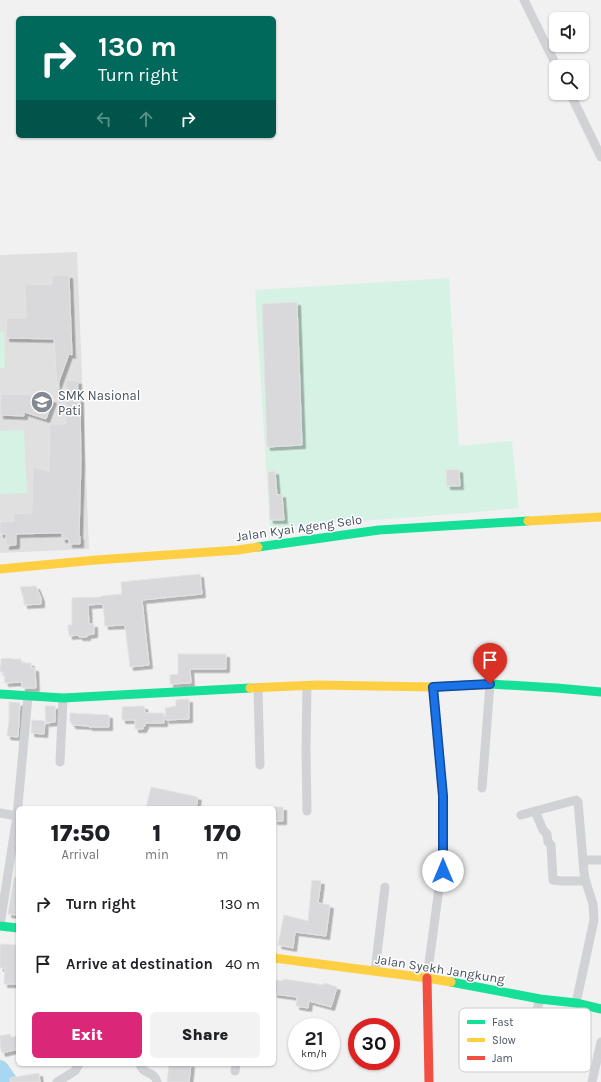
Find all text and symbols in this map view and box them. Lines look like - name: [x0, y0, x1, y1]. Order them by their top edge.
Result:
- map controls: [549, 12, 589, 100]
- button: sound: [549, 12, 589, 52]
- text: 130 m: [98, 30, 177, 63]
- icon: right: [32, 32, 84, 84]
- button: search: [549, 60, 589, 100]
- text: Turn right: [98, 64, 178, 86]
- icon: left: [93, 108, 115, 130]
- icon: ahead: [135, 108, 157, 130]
- icon: right: [177, 108, 199, 130]
- place label: SMK Nasional Pati: [58, 388, 140, 418]
- school or university icon: SMK Nasional Pati: [29, 389, 55, 415]
- street label: Jalan Kyai Ageng Selo: [235, 512, 363, 544]
- pin: [473, 643, 507, 684]
- icon: arrive: [479, 649, 501, 671]
- text: 17:50: [51, 819, 110, 847]
- text: 1: [152, 819, 162, 847]
- text: 170: [203, 819, 241, 847]
- text: Arrival: [61, 847, 100, 862]
- text: min: [145, 847, 169, 862]
- text: m: [216, 847, 228, 862]
- position arrow: [422, 850, 464, 892]
- icon: right: [32, 893, 54, 915]
- text: Turn right: [66, 895, 136, 913]
- text: 130 m: [220, 895, 260, 913]
- street label: Jalan Syekh Jangkung: [374, 951, 506, 987]
- icon: arrive: [32, 953, 54, 975]
- text: Arrive at destination: [66, 955, 213, 973]
- text: 40 m: [225, 955, 260, 973]
- legend: [459, 1008, 591, 1072]
- button: Exit: [32, 1012, 142, 1058]
- button: Share: [150, 1012, 260, 1058]
- text: Fast: [492, 1016, 513, 1029]
- speed limit sign: 30: [348, 1018, 400, 1070]
- text: 21: [304, 1027, 324, 1050]
- text: Slow: [492, 1034, 516, 1047]
- text: km/h: [301, 1048, 327, 1060]
- text: Jam: [492, 1052, 513, 1065]

